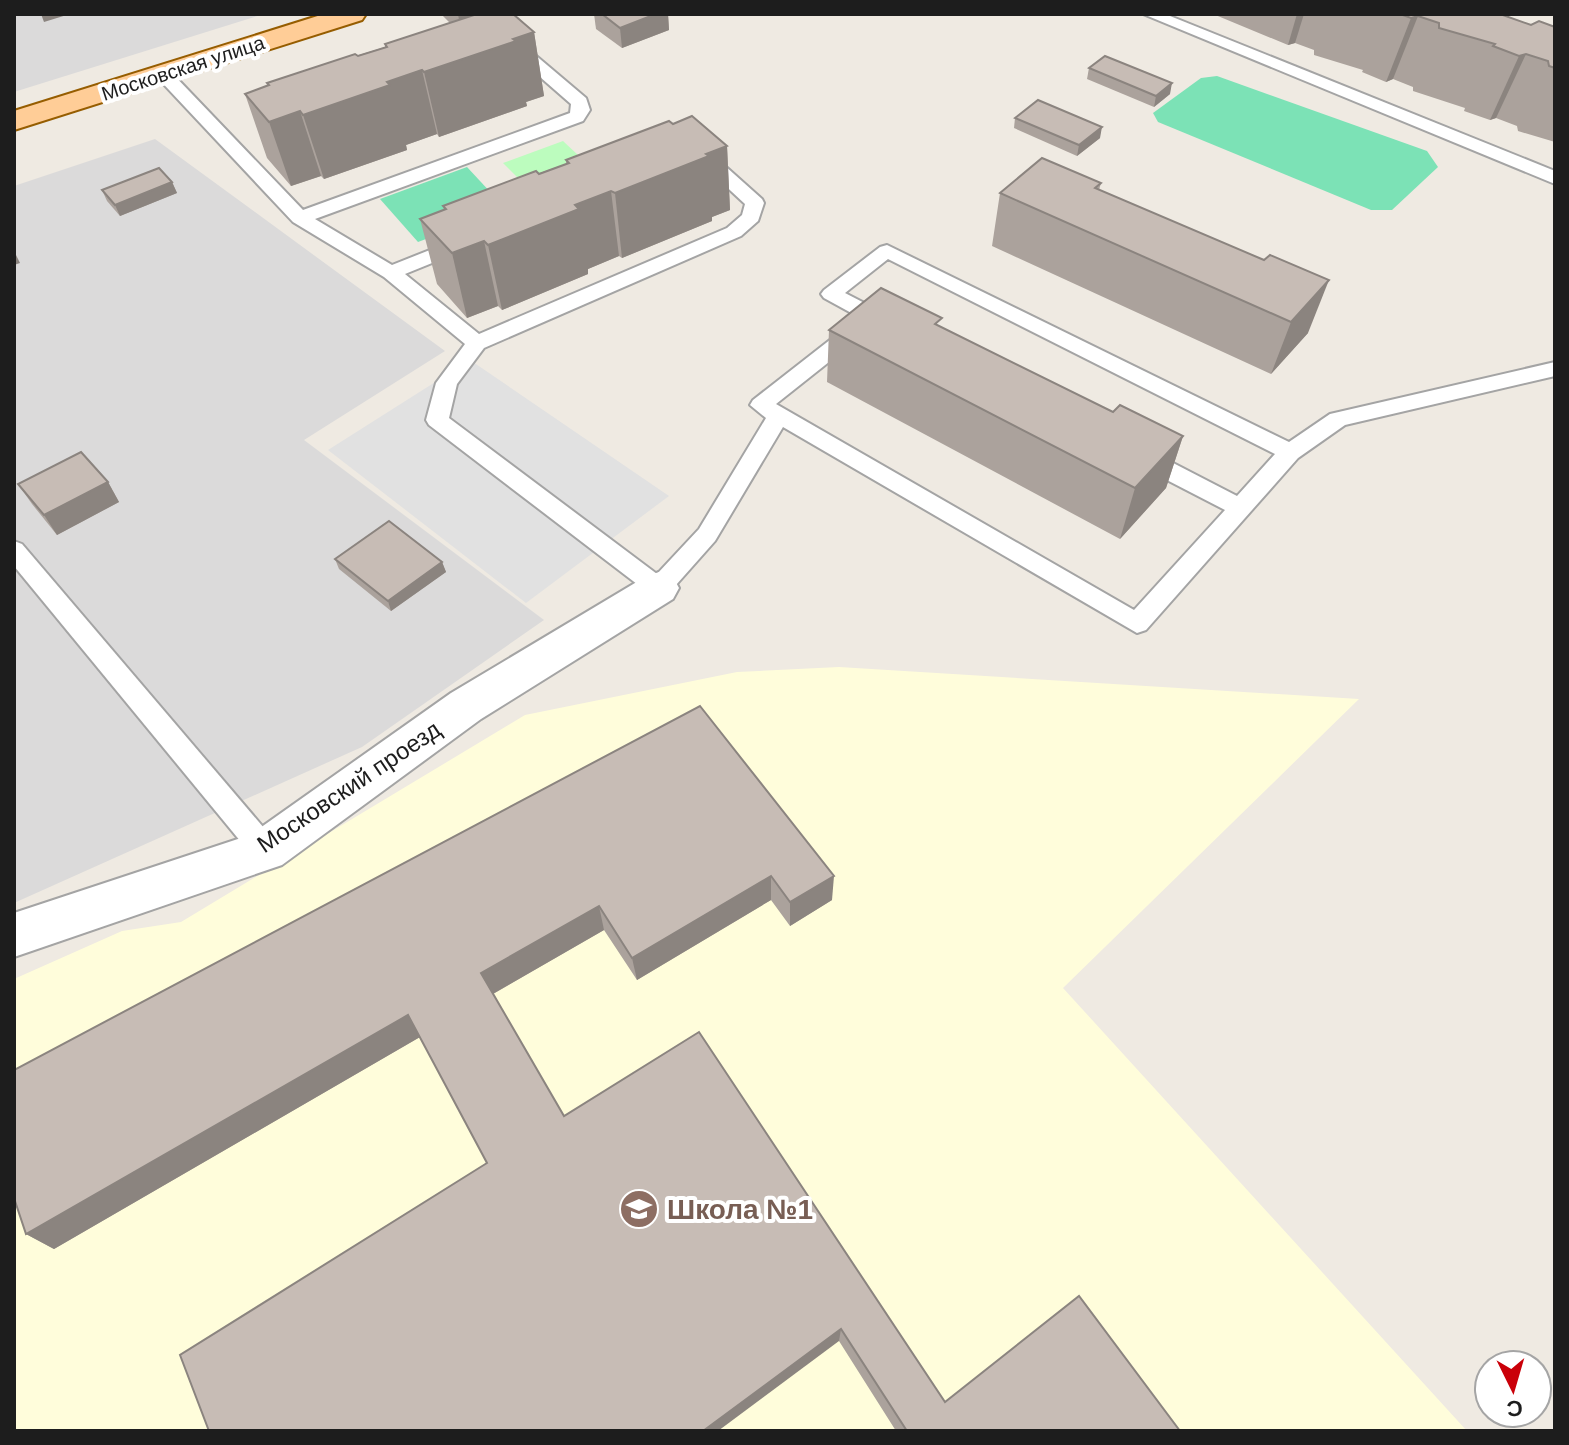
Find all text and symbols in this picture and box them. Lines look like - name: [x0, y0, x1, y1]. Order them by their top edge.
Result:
- street label: Московская улица: [99, 31, 268, 105]
- street label: Московский проезд: [252, 715, 445, 858]
- school or university icon: Школа №1: [618, 1188, 660, 1230]
- place label: Школа №1: [667, 1194, 813, 1225]
- north arrow: [1473, 1349, 1553, 1429]
- text: С: [1506, 1395, 1524, 1422]

